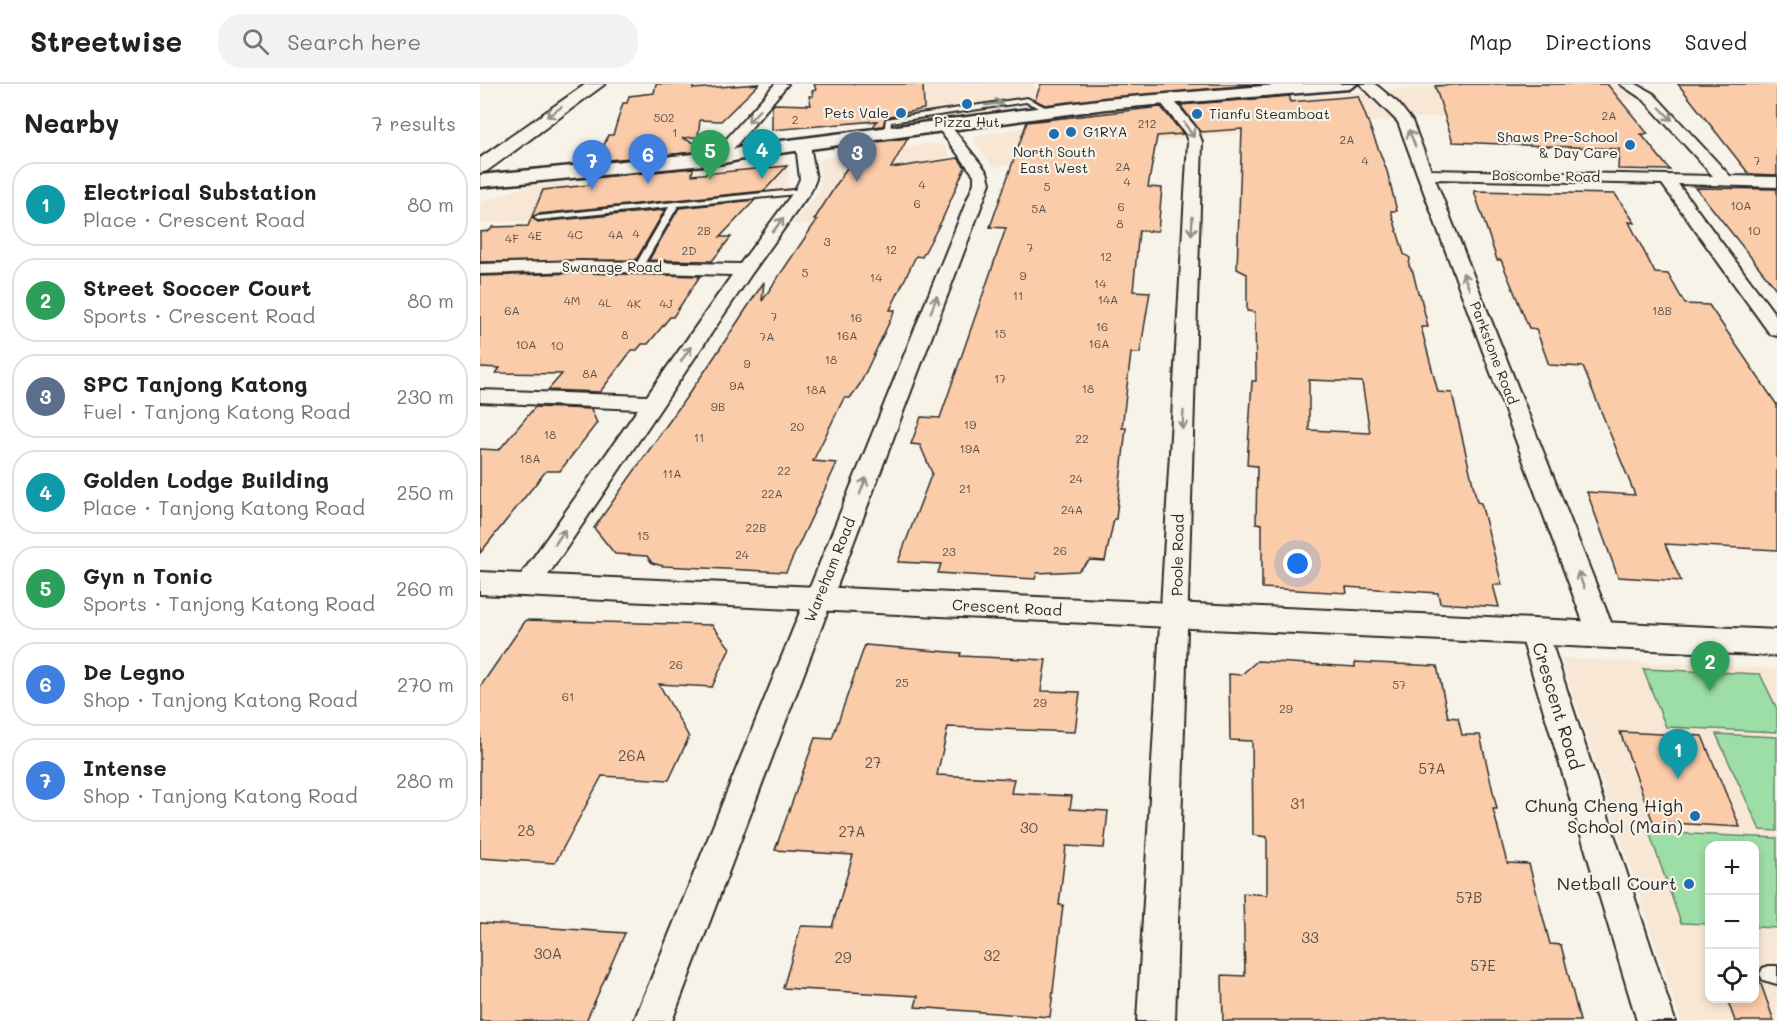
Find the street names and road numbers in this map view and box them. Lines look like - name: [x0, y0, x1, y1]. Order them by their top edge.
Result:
- street label: Boscombe Road: [1492, 165, 1601, 186]
- street label: Swanage Road: [562, 257, 662, 276]
- street label: Parkstone Road: [1466, 299, 1523, 407]
- street label: Wareham Road: [799, 514, 859, 625]
- street label: Poole Road: [1166, 514, 1188, 596]
- street label: Crescent Road: [952, 594, 1063, 620]
- street label: Crescent Road: [1527, 639, 1589, 772]

